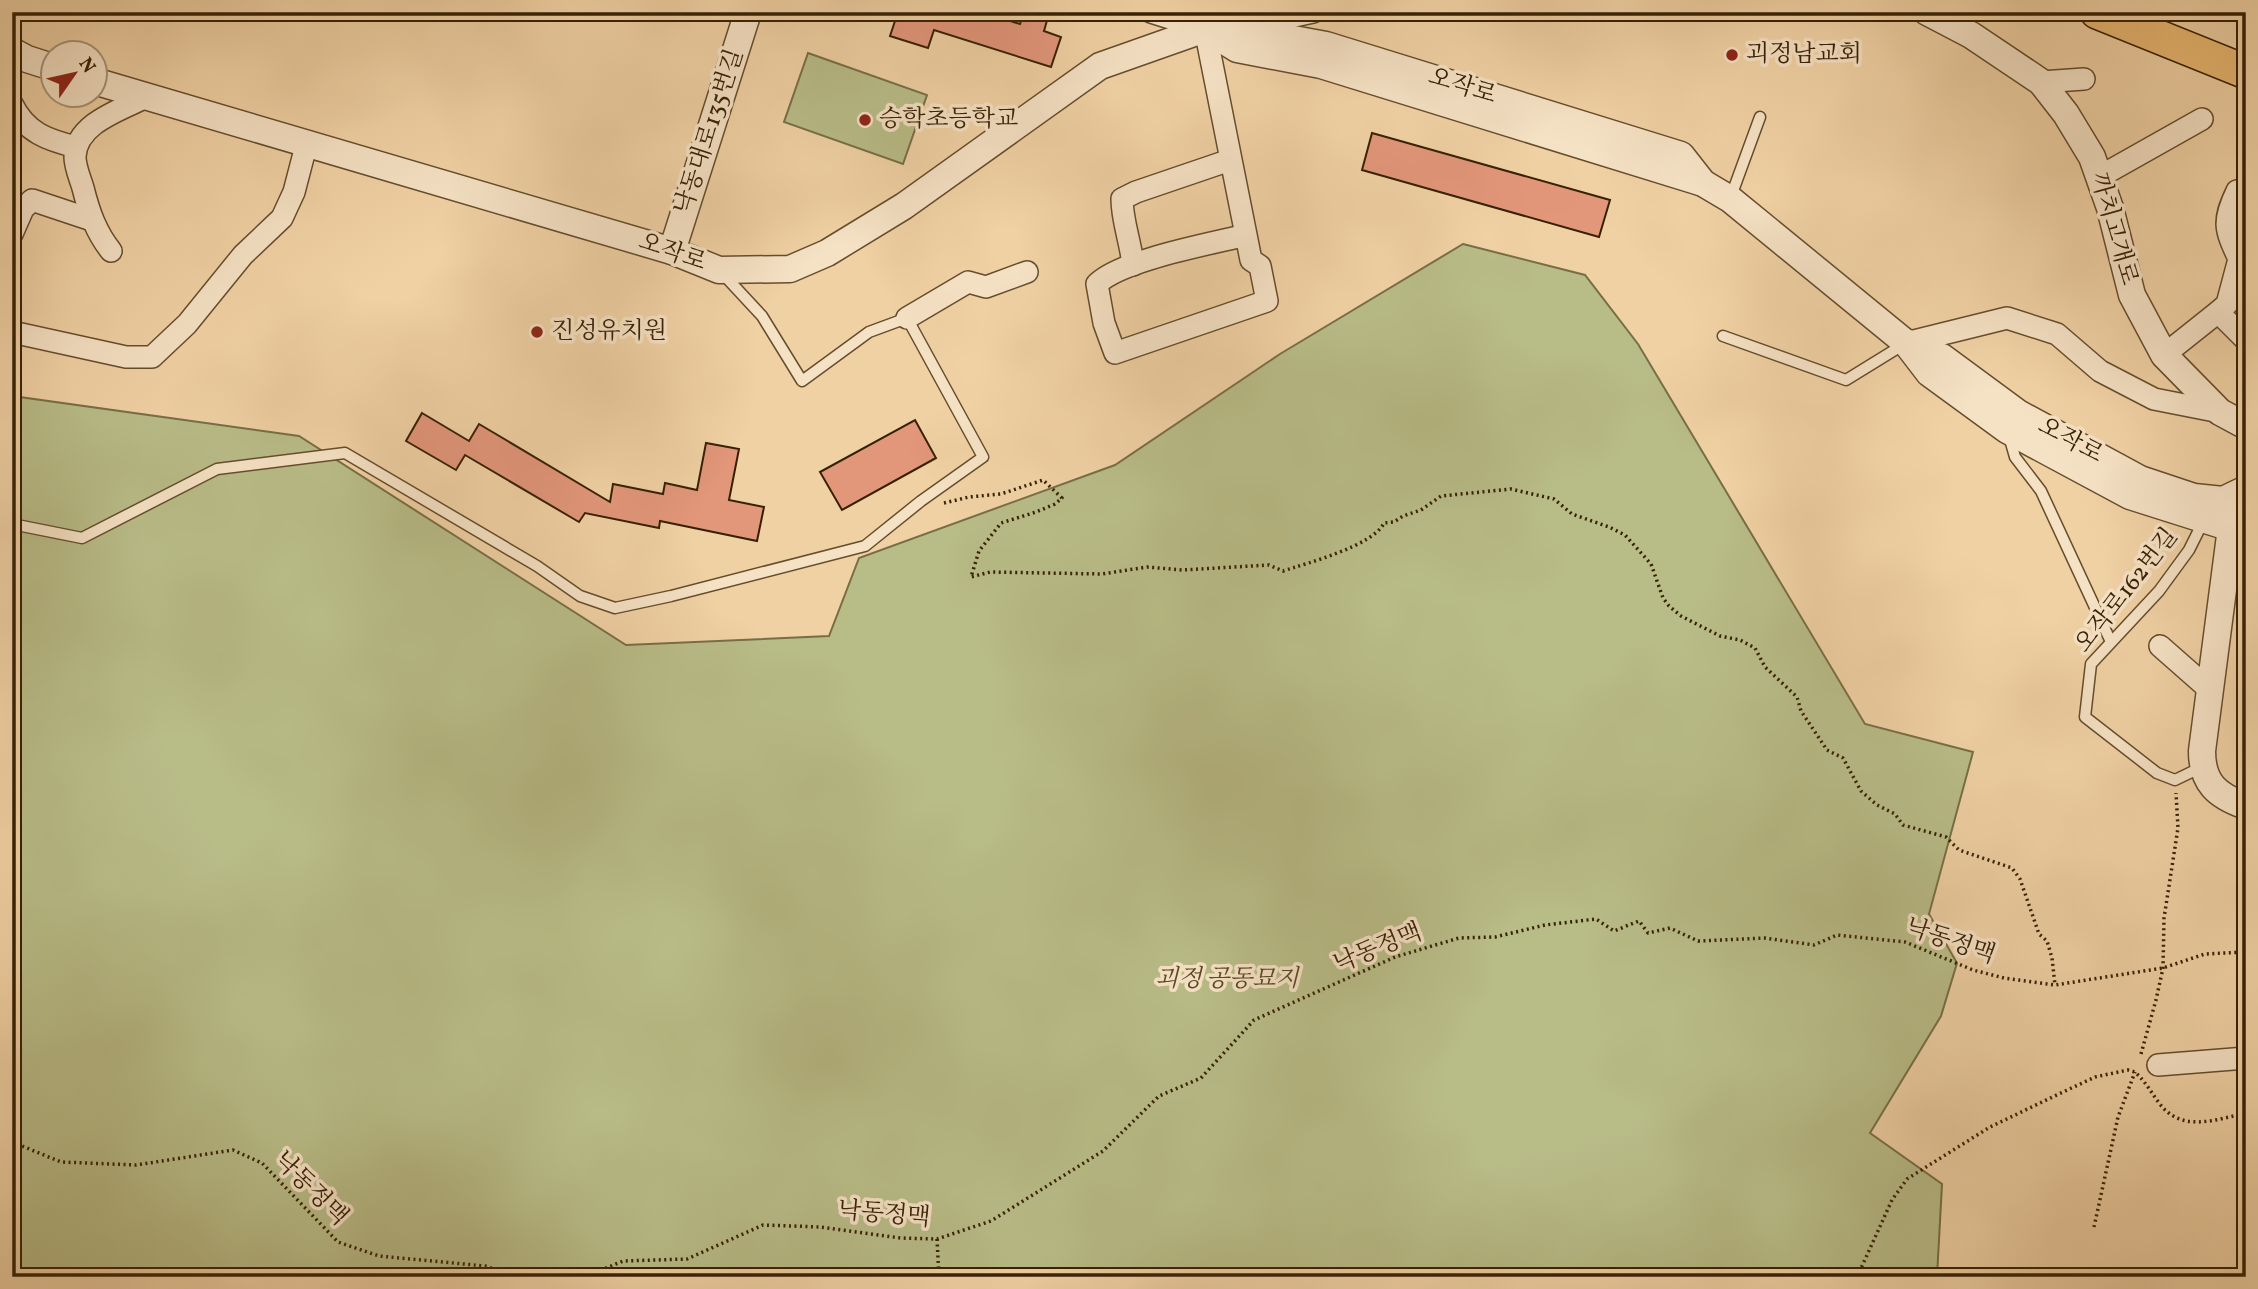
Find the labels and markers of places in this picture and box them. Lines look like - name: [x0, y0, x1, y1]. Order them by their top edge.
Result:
- place label: 괴정남교회: [1746, 38, 1862, 72]
- marker: 괴정남교회: [1724, 47, 1740, 63]
- place label: 승학초등학교: [879, 103, 1018, 137]
- marker: 승학초등학교: [857, 112, 873, 128]
- place label: 진성유치원: [551, 315, 667, 349]
- marker: 진성유치원: [529, 324, 545, 340]

